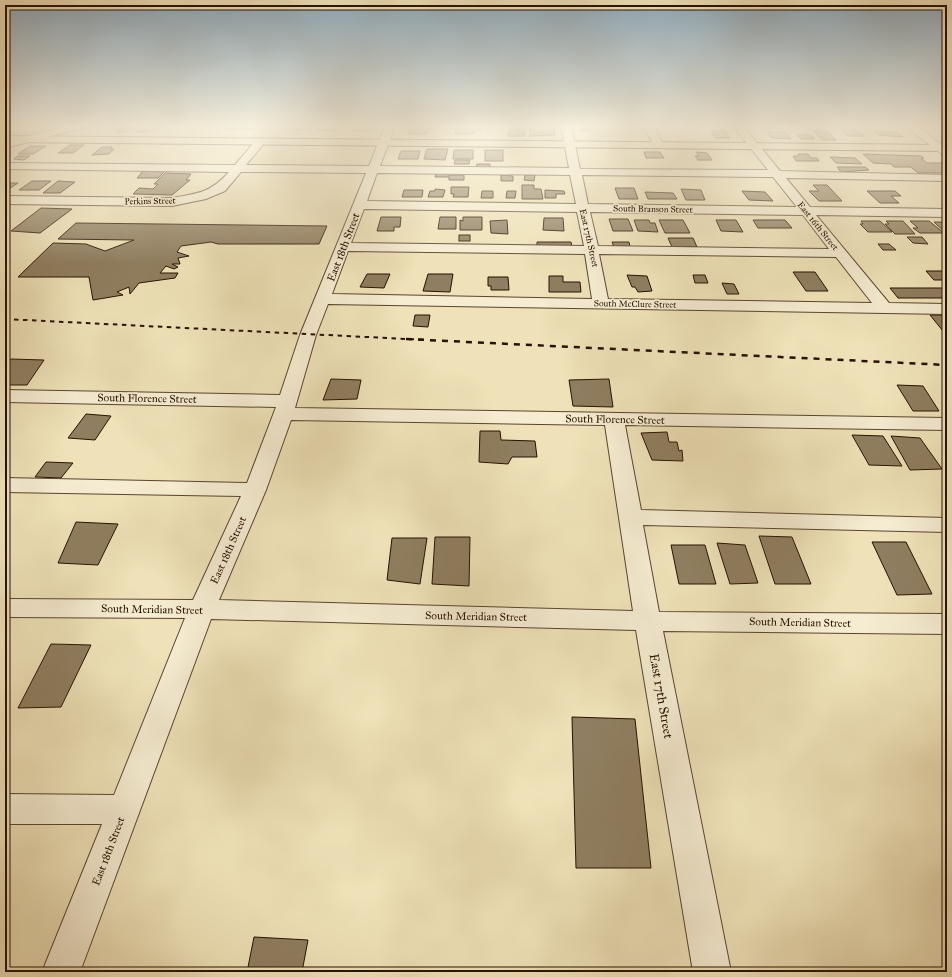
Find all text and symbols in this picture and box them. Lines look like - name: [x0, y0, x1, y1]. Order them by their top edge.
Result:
- street label: Perkins Street: [124, 195, 176, 206]
- street label: East 16th Street: [795, 199, 842, 253]
- street label: South Branson Street: [613, 202, 694, 215]
- street label: East 17th Street: [577, 208, 602, 269]
- street label: East 18th Street: [324, 211, 363, 283]
- street label: South McClure Street: [594, 297, 677, 310]
- street label: South Florence Street: [97, 391, 197, 406]
- street label: South Florence Street: [565, 412, 665, 427]
- street label: East 18th Street: [208, 514, 249, 586]
- street label: South Meridian Street: [101, 602, 203, 617]
- street label: South Meridian Street: [425, 609, 527, 624]
- street label: South Meridian Street: [749, 615, 851, 630]
- street label: East 17th Street: [646, 652, 676, 740]
- street label: East 18th Street: [89, 815, 128, 887]

